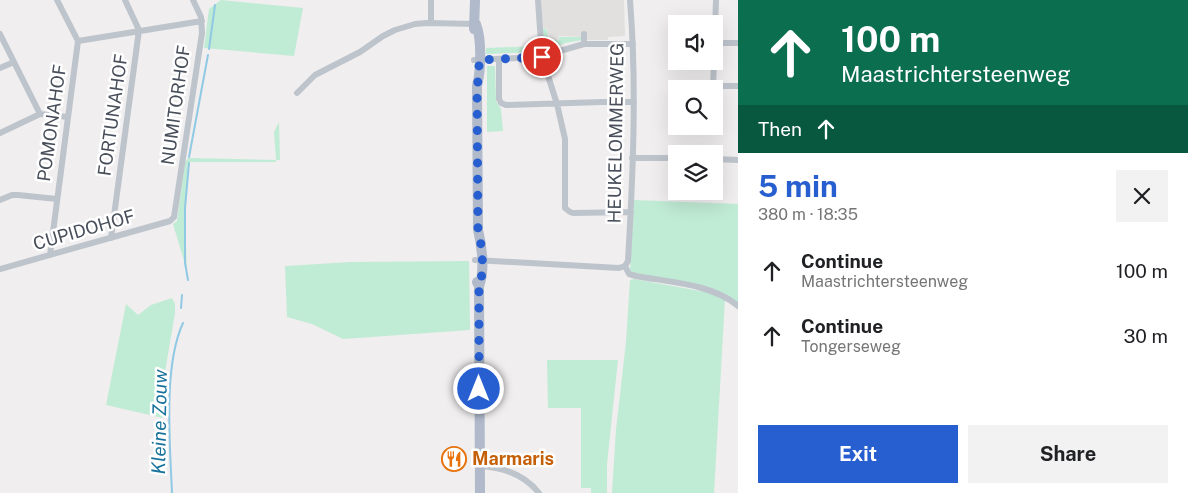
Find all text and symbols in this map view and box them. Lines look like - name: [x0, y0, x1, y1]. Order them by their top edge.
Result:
- map controls: [668, 15, 723, 200]
- button: sound: [668, 15, 723, 70]
- text: 100 m: [841, 19, 940, 60]
- icon: ahead: [758, 20, 823, 85]
- pin: [521, 36, 563, 78]
- street label: HEUKELOMMERWEG: [603, 42, 628, 224]
- icon: arrive: [528, 43, 556, 71]
- street label: NUMITORHOF: [157, 44, 194, 166]
- street label: FORTUNAHOF: [94, 52, 131, 177]
- text: Maastrichtersteenweg: [841, 61, 1071, 87]
- street label: POMONAHOF: [33, 63, 70, 183]
- button: search: [668, 80, 723, 135]
- icon: ahead: [812, 115, 840, 143]
- text: Then: [758, 118, 802, 140]
- button: layers: [668, 145, 723, 200]
- text: 5 min: [758, 168, 838, 204]
- button: close: [1116, 170, 1168, 222]
- street label: CUPIDOHOF: [31, 205, 137, 254]
- text: 380 m · 18:35: [758, 205, 858, 224]
- text: Continue: [801, 250, 883, 272]
- icon: ahead: [758, 257, 786, 285]
- text: 100 m: [1116, 260, 1168, 282]
- text: Maastrichtersteenweg: [801, 272, 968, 291]
- text: Continue: [801, 315, 883, 337]
- icon: ahead: [758, 322, 786, 350]
- text: 30 m: [1123, 325, 1168, 347]
- text: Tongerseweg: [801, 337, 901, 356]
- position arrow: [452, 362, 504, 414]
- water label: Kleine Zouw: [147, 369, 171, 475]
- button: Exit: [758, 425, 958, 483]
- button: Share: [968, 425, 1168, 483]
- restaurant icon: Marmaris: [441, 446, 467, 472]
- place label: Marmaris: [472, 448, 554, 469]

